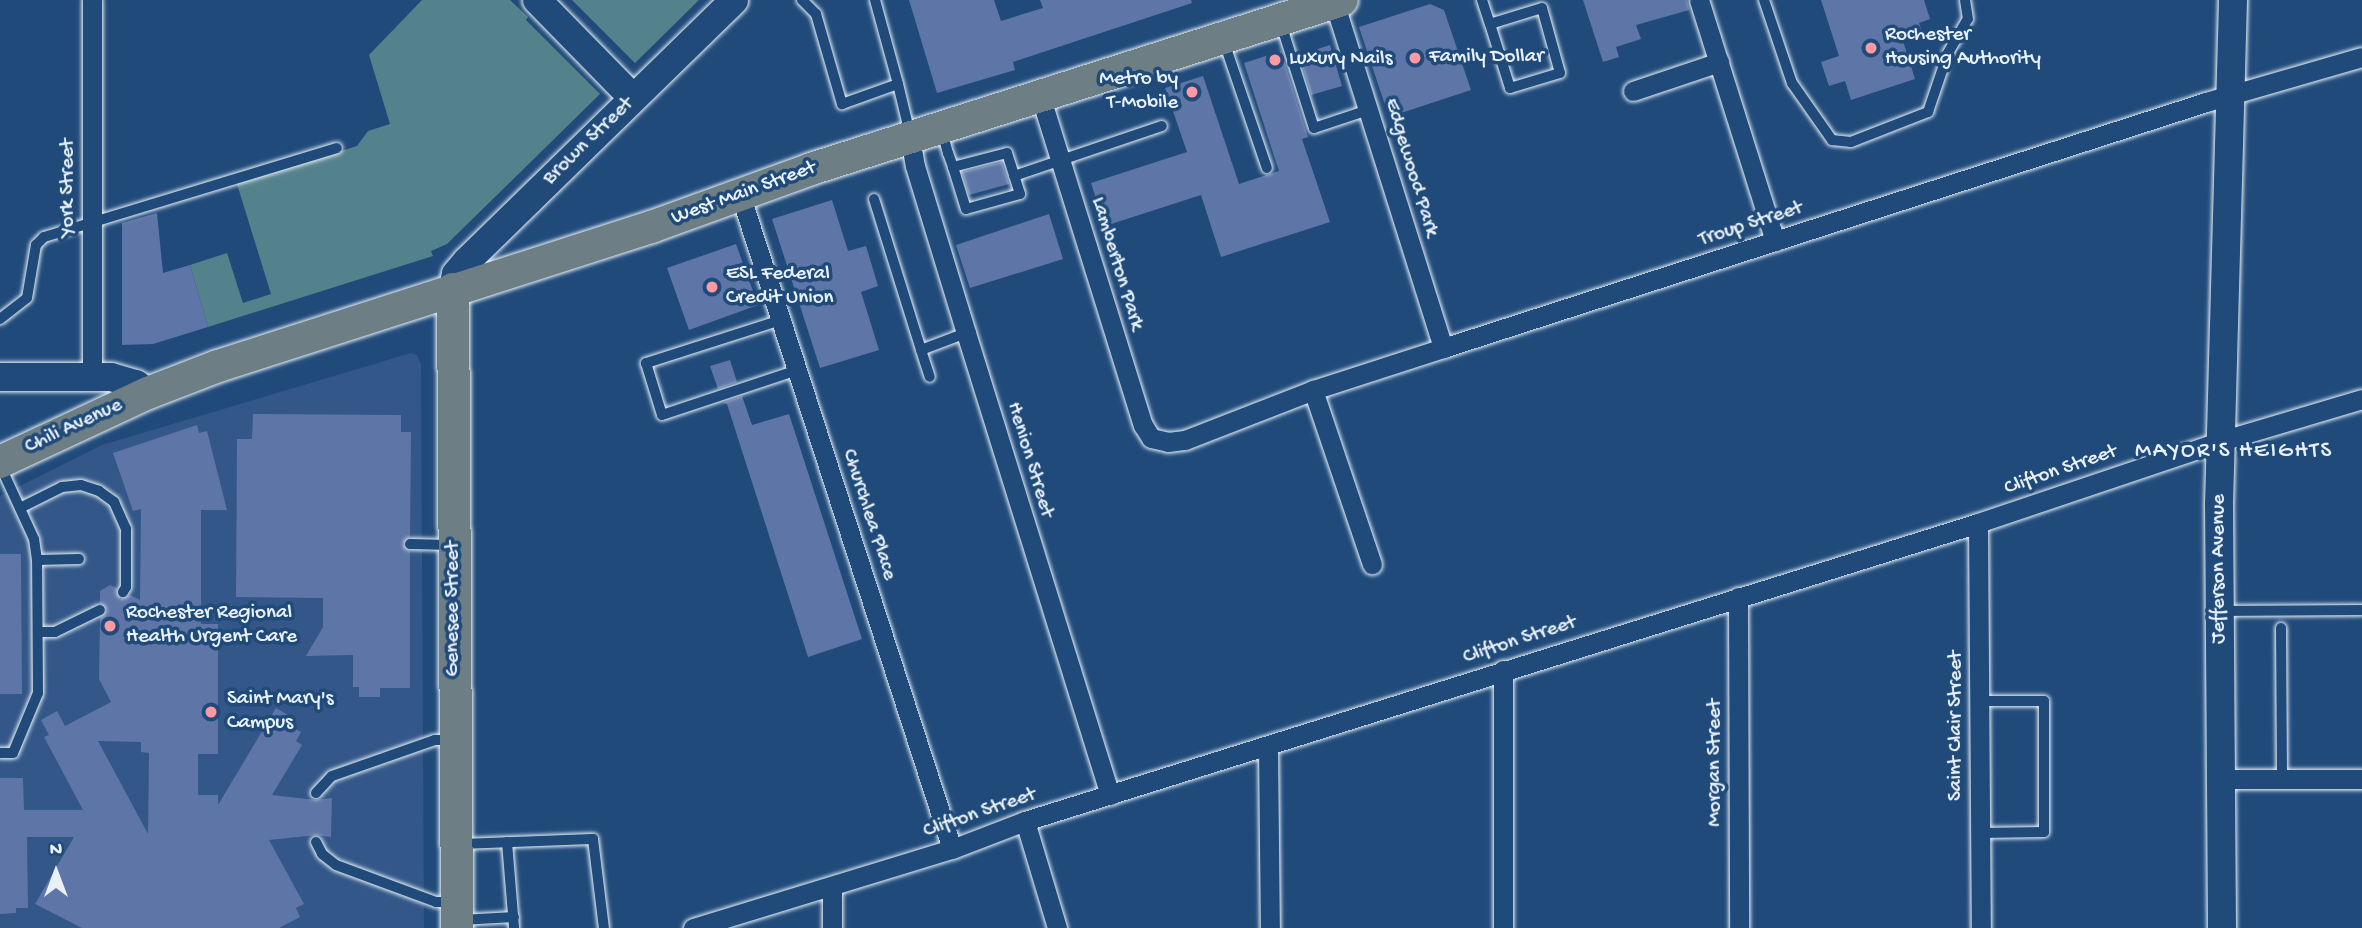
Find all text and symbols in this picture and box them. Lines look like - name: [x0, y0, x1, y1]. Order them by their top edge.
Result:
- place label: Rochester Housing Authority: [1885, 23, 2041, 73]
- marker: Rochester Housing Authority: [1863, 40, 1879, 56]
- place label: Family Dollar: [1429, 45, 1544, 71]
- place label: Luxury Nails: [1289, 47, 1392, 73]
- marker: Family Dollar: [1407, 50, 1423, 66]
- marker: Luxury Nails: [1267, 52, 1283, 68]
- place label: Metro by T-Mobile: [1099, 67, 1178, 117]
- marker: Metro by T-Mobile: [1184, 84, 1200, 100]
- street label: Brown Street: [538, 93, 640, 191]
- street label: Edgewood Park: [1377, 96, 1443, 240]
- street label: York Street: [56, 139, 82, 237]
- street label: West Main Street: [668, 156, 820, 232]
- street label: Lamberton Park: [1084, 194, 1148, 334]
- street label: Troup Street: [1696, 196, 1806, 254]
- place label: ESL Federal Credit Union: [726, 262, 834, 312]
- marker: ESL Federal Credit Union: [704, 279, 720, 295]
- street label: Chili Avenue: [21, 393, 127, 461]
- street label: Henion Street: [1000, 399, 1058, 521]
- district label: MAYOR'S HEIGHTS: [2137, 438, 2331, 466]
- street label: Clifton Street: [2001, 440, 2121, 502]
- street label: Churchlea Place: [835, 446, 901, 584]
- street label: Jefferson Avenue: [2207, 494, 2233, 644]
- street label: Genesee Street: [441, 541, 467, 677]
- place label: Rochester Regional Health Urgent Care: [126, 601, 297, 651]
- street label: Clifton Street: [1460, 611, 1580, 671]
- marker: Rochester Regional Health Urgent Care: [100, 616, 120, 636]
- street label: Saint Clair Street: [1944, 651, 1970, 801]
- place label: Saint Mary's Campus: [227, 687, 334, 737]
- street label: Morgan Street: [1703, 699, 1729, 827]
- marker: Saint Mary's Campus: [201, 702, 221, 722]
- street label: Clifton Street: [920, 783, 1040, 845]
- north arrow: [21, 837, 91, 907]
- text: N: [50, 839, 62, 862]

